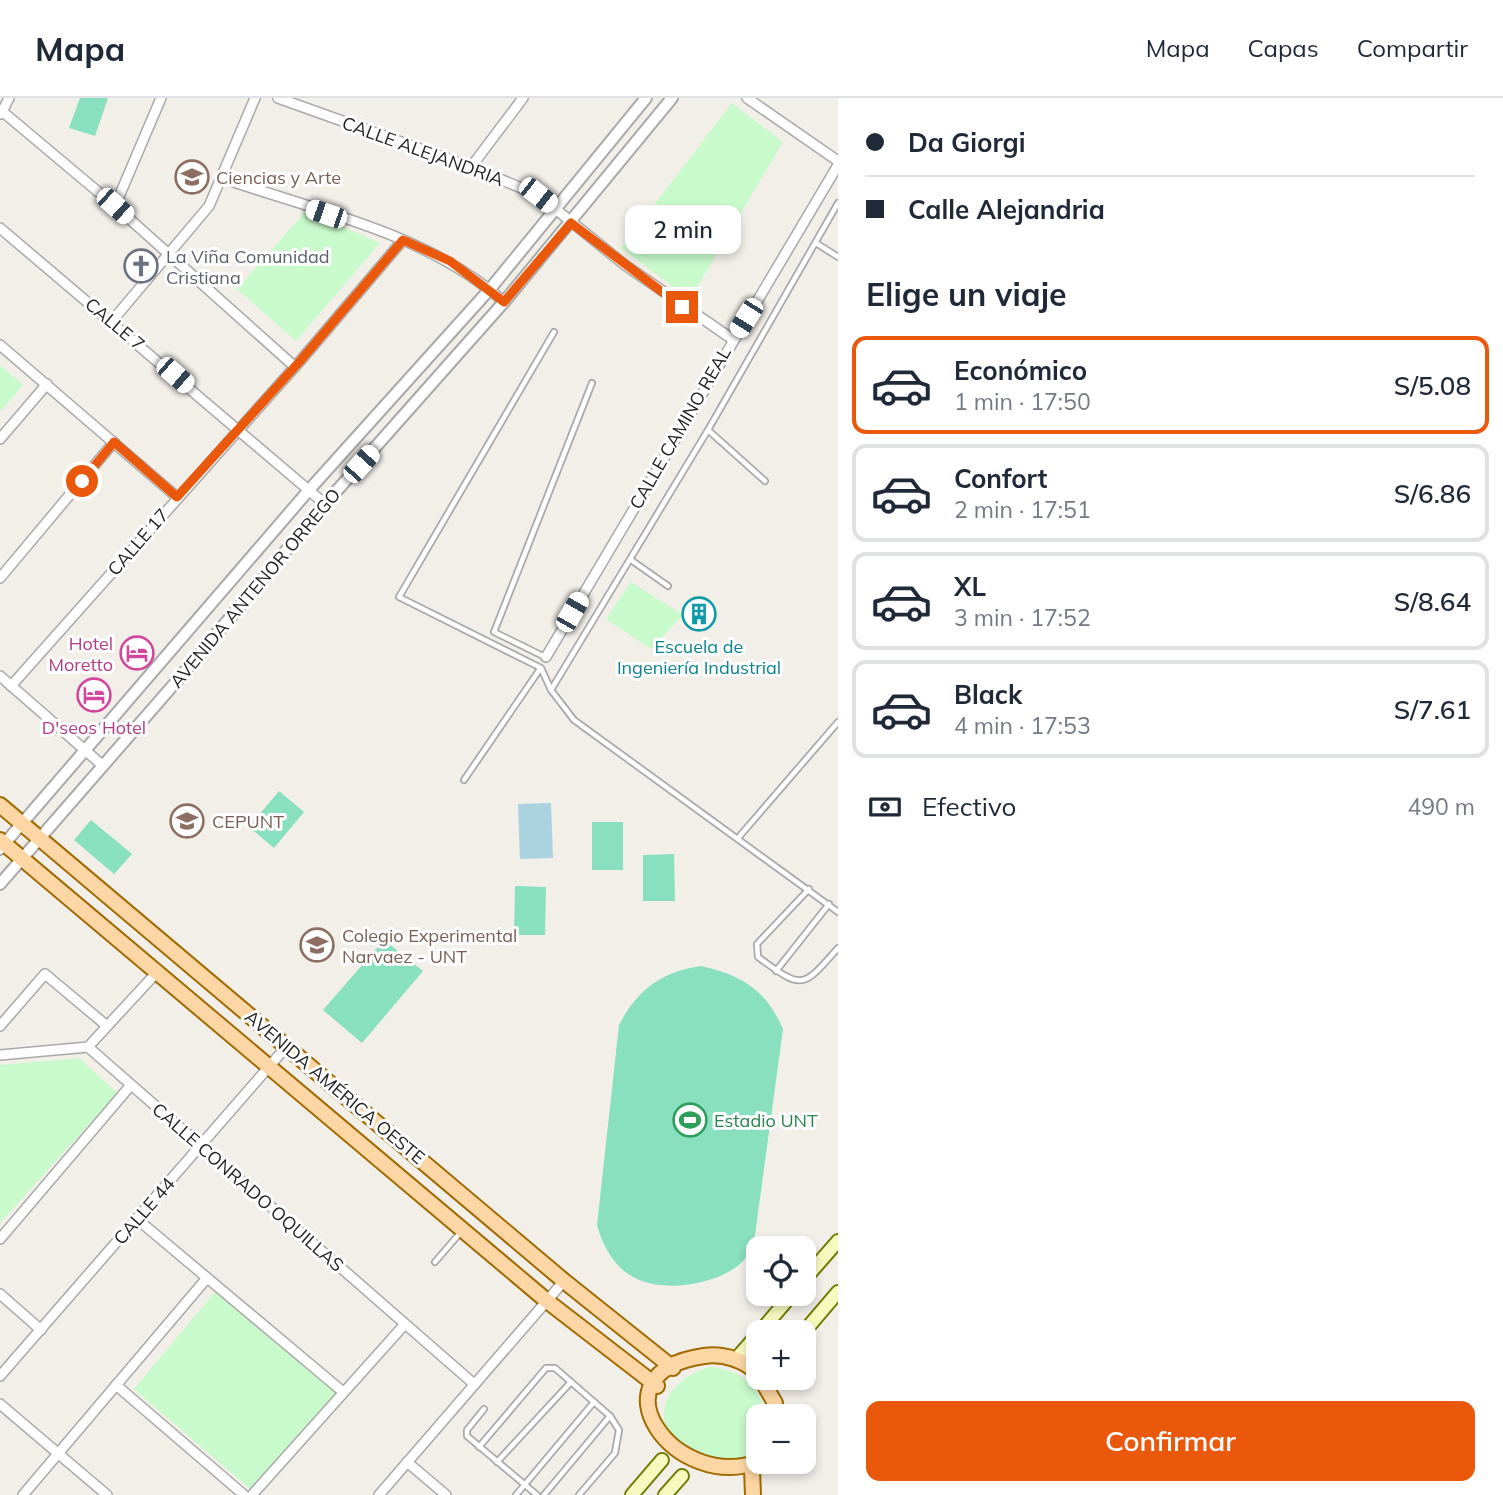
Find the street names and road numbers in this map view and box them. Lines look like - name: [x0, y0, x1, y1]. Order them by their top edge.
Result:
- street label: CALLE ALEJANDRIA: [339, 111, 507, 191]
- street label: CALLE 7: [80, 292, 150, 356]
- street label: CALLE CAMINO REAL: [624, 343, 736, 513]
- street label: AVENIDA ANTENOR ORREGO: [165, 483, 345, 693]
- street label: CALLE 17: [103, 504, 173, 580]
- street label: AVENIDA AMÉRICA OESTE: [240, 1005, 430, 1169]
- street label: CALLE CONRADO OQUILLAS: [148, 1098, 348, 1276]
- street label: CALLE 44: [109, 1172, 180, 1249]

